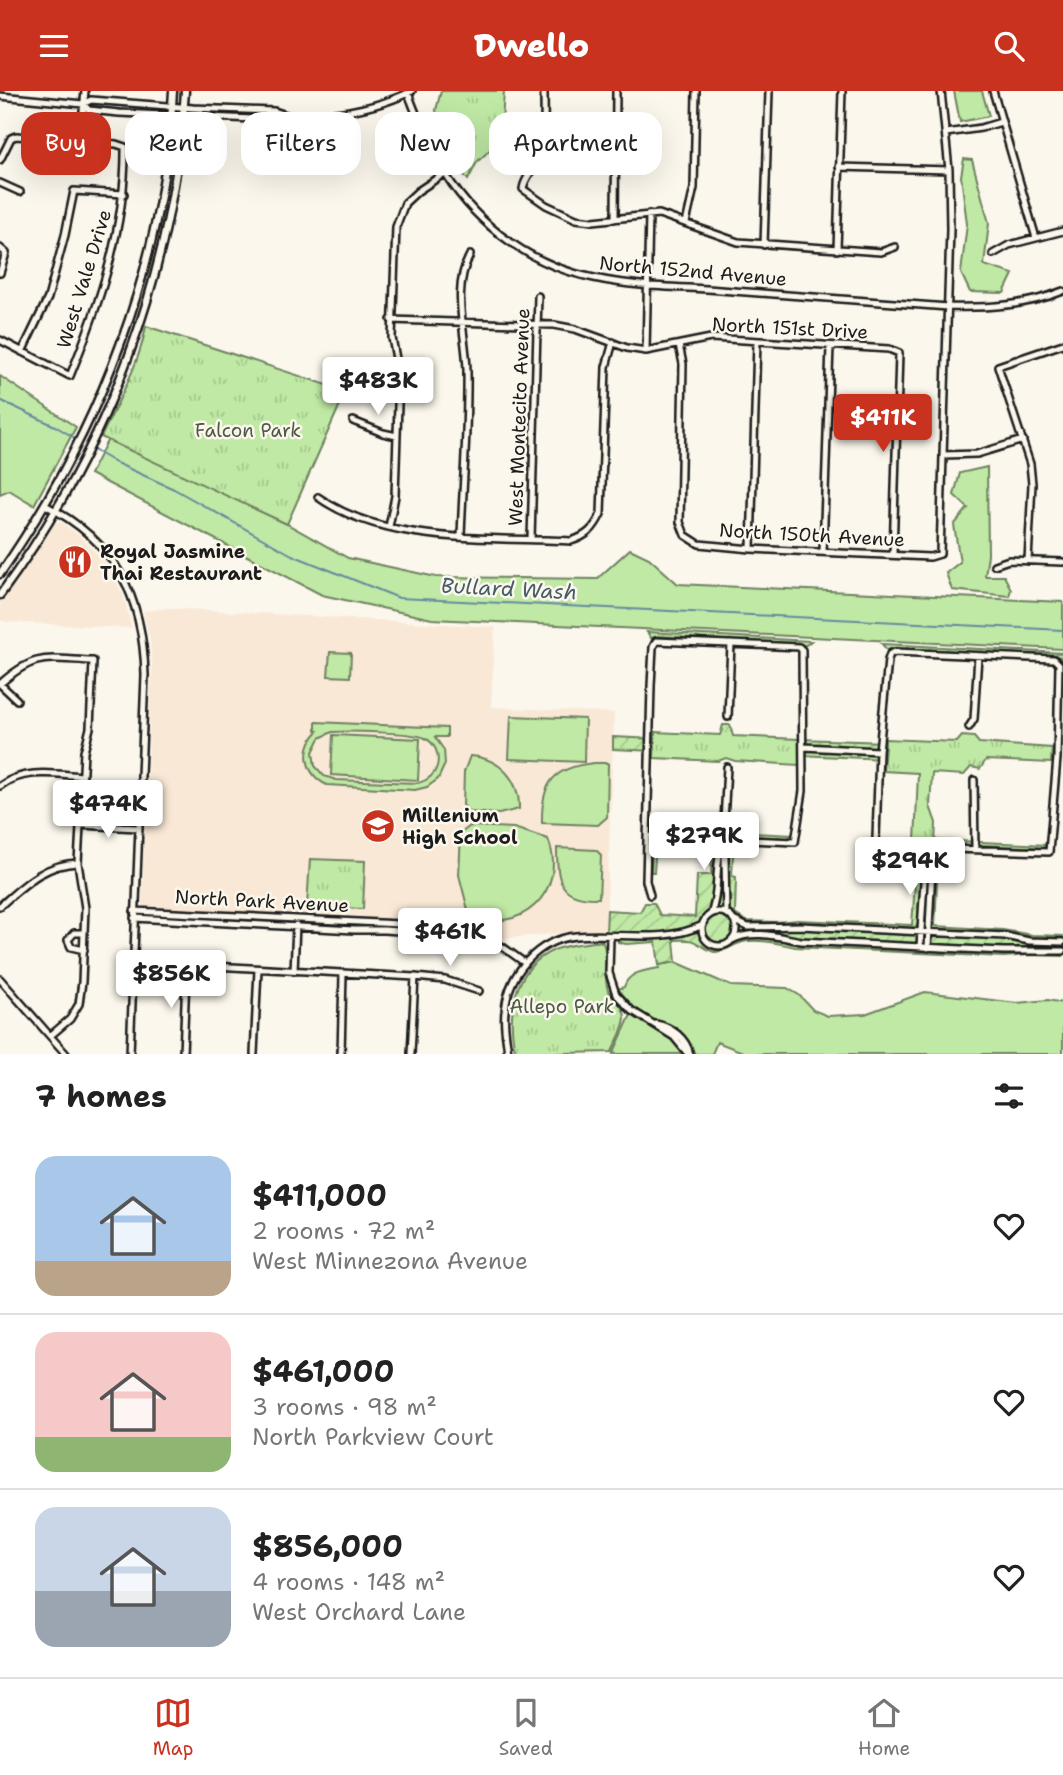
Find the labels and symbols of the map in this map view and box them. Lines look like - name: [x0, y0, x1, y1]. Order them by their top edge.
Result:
- street label: West Vale Drive: [51, 206, 117, 352]
- street label: North 152nd Avenue: [598, 250, 788, 292]
- street label: West Montecito Avenue: [503, 308, 535, 526]
- street label: North 151st Drive: [711, 311, 869, 345]
- pin: $483K: [329, 357, 427, 417]
- pin: $411K: [834, 395, 932, 454]
- park label: Falcon Park: [195, 418, 301, 443]
- street label: North 150th Avenue: [718, 518, 906, 552]
- place label: Royal Jasmine Thai Restaurant: [100, 539, 262, 586]
- restaurant icon: Royal Jasmine Thai Restaurant: [56, 543, 94, 581]
- water label: Bullard Wash: [440, 571, 578, 607]
- pin: $474K: [59, 781, 157, 840]
- place label: Millenium High School: [402, 803, 518, 850]
- school or university icon: Millenium High School: [359, 807, 397, 845]
- pin: $279K: [655, 813, 753, 872]
- pin: $294K: [861, 837, 959, 897]
- street label: North Park Avenue: [174, 884, 350, 918]
- pin: $461K: [401, 909, 499, 968]
- pin: $856K: [122, 951, 220, 1010]
- park label: Allepo Park: [509, 994, 615, 1019]

